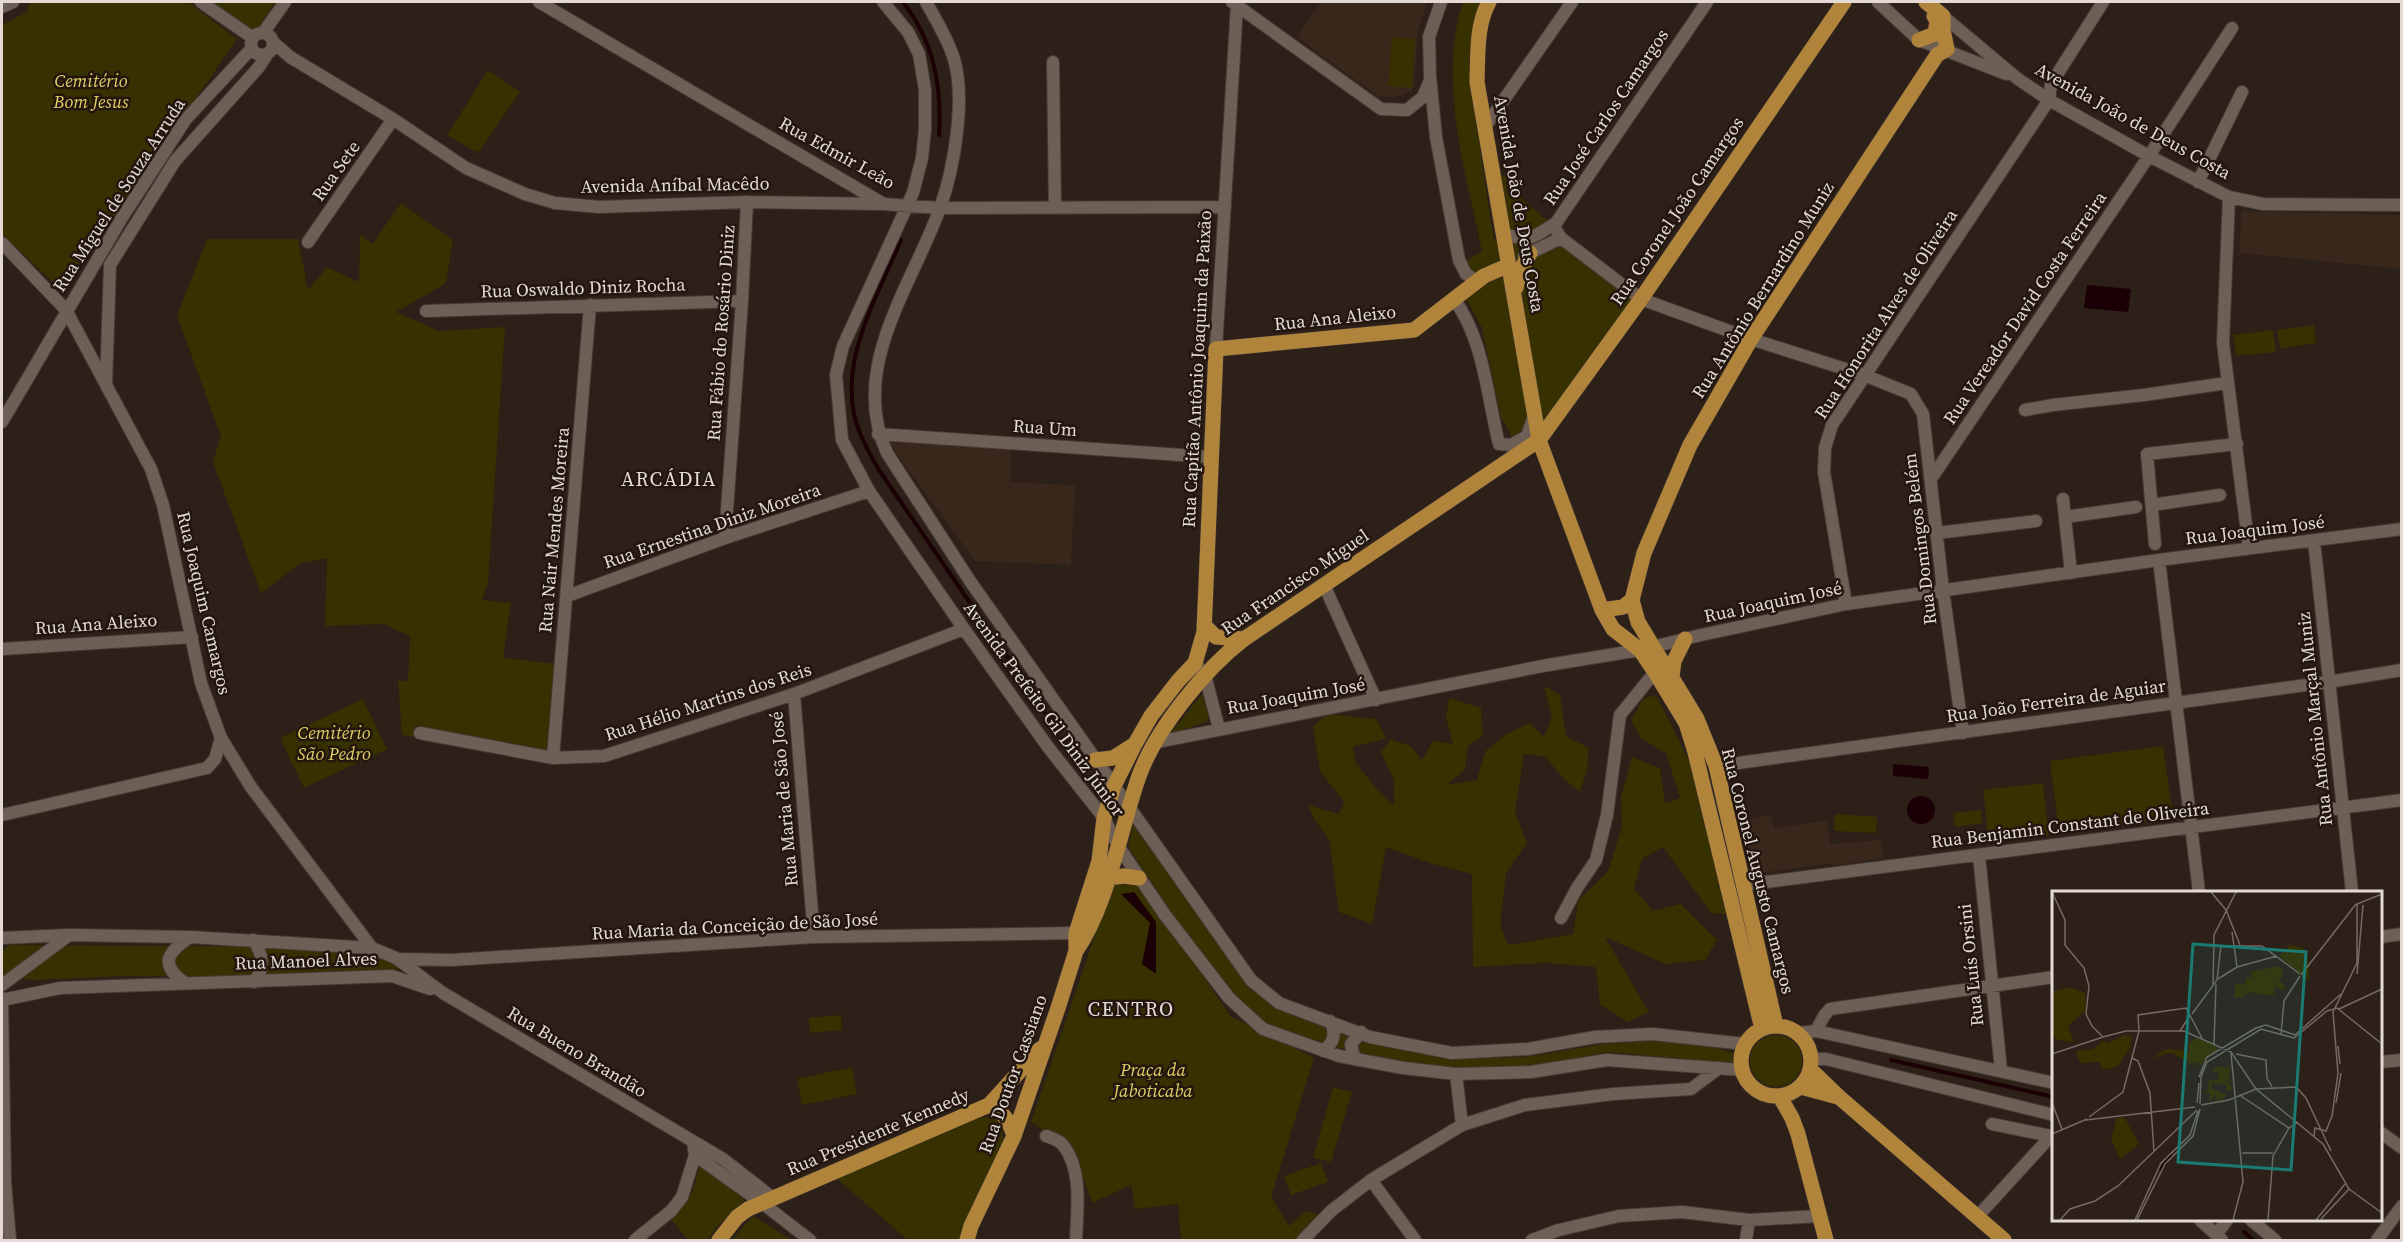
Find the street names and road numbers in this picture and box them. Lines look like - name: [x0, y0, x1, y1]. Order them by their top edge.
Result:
- street label: Rua José Carlos Camargos: [1537, 23, 1674, 210]
- street label: Avenida João de Deus Costa: [2031, 56, 2236, 185]
- street label: Rua Miguel de Souza Arruda: [46, 92, 191, 296]
- street label: Avenida João de Deus Costa: [1488, 93, 1551, 315]
- street label: Rua Edmir Leão: [775, 110, 900, 195]
- street label: Rua Coronel João Camargos: [1604, 111, 1749, 310]
- street label: Rua Sete: [306, 135, 366, 206]
- street label: Avenida Aníbal Macêdo: [580, 170, 770, 199]
- street label: Rua Antônio Bernardino Muniz: [1685, 177, 1840, 403]
- street label: Rua Vereador David Costa Ferreira: [1937, 186, 2113, 429]
- street label: Rua Honorita Alves de Oliveira: [1808, 203, 1963, 424]
- street label: Rua Capitão Antônio Joaquim da Paixão: [1176, 210, 1217, 528]
- street label: Rua Fábio do Rosário Diniz: [700, 224, 741, 442]
- street label: Rua Oswaldo Diniz Rocha: [480, 271, 687, 304]
- street label: Rua Ana Aleixo: [1273, 299, 1397, 336]
- street label: Rua Um: [1012, 413, 1078, 442]
- street label: Rua Nair Mendes Moreira: [532, 425, 575, 634]
- street label: Rua Domingos Belém: [1897, 452, 1942, 626]
- street label: Rua Ernestina Diniz Moreira: [600, 476, 825, 575]
- street label: Rua Joaquim Camargos: [171, 509, 238, 697]
- street label: Rua Joaquim José: [2184, 509, 2326, 550]
- street label: Rua Francisco Miguel: [1216, 523, 1374, 640]
- street label: Rua Joaquim José: [1702, 575, 1844, 628]
- street label: Avenida Prefeito Gil Diniz Júnior: [958, 596, 1131, 822]
- street label: Rua Ana Aleixo: [34, 607, 158, 640]
- street label: Rua Antônio Marçal Muniz: [2291, 611, 2338, 827]
- street label: Rua Hélio Martins dos Reis: [601, 656, 815, 747]
- street label: Rua Joaquim José: [1225, 671, 1367, 720]
- street label: Rua João Ferreira de Aguiar: [1945, 673, 2168, 728]
- street label: Rua Maria de São José: [763, 710, 804, 888]
- street label: Rua Coronel Augusto Camargos: [1716, 745, 1801, 997]
- street label: Rua Benjamin Constant de Oliveira: [1930, 795, 2211, 854]
- street label: Rua Luís Orsini: [1952, 903, 1989, 1028]
- street label: Rua Maria da Conceição de São José: [591, 906, 879, 945]
- street label: Rua Manoel Alves: [234, 946, 378, 975]
- street label: Rua Doutor Cassiano: [972, 991, 1053, 1157]
- street label: Rua Bueno Brandão: [503, 1000, 652, 1103]
- street label: Rua Presidente Kennedy: [783, 1081, 974, 1181]

